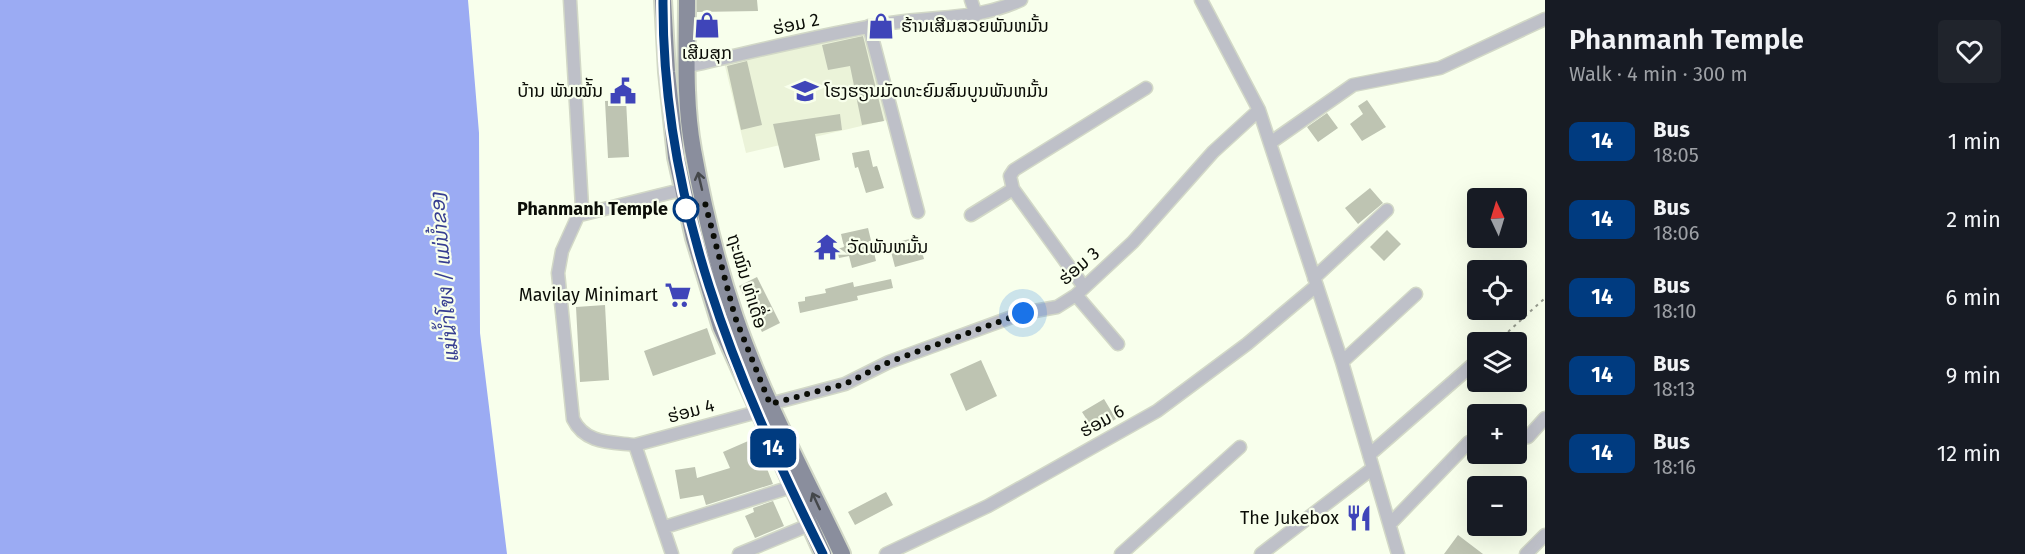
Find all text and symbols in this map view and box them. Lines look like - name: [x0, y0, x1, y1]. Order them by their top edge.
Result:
- street label: ຮ່ອມ 2: [771, 8, 821, 40]
- shop icon: ເສີມສຸກ: [692, 10, 722, 40]
- shop icon: ຮ້ານເສີມສວຍພັນຫມັ້ນ: [866, 11, 896, 41]
- place label: ຮ້ານເສີມສວຍພັນຫມັ້ນ: [901, 14, 1049, 37]
- button: heart: [1938, 20, 2001, 83]
- text: Phanmanh Temple: [1569, 23, 1804, 56]
- place label: ເສີມສຸກ: [682, 42, 732, 64]
- text: Walk · 4 min · 300 m: [1569, 62, 1748, 86]
- public building icon: ບ້ານ ພັນໝ້ັນ: [608, 76, 638, 106]
- school or university icon: ໂຮງຮຽນມັດທະຍົມສົມບູນພັນຫມັ້ນ: [790, 76, 820, 106]
- place label: ບ້ານ ພັນໝ້ັນ: [517, 77, 603, 102]
- place label: ໂຮງຮຽນມັດທະຍົມສົມບູນພັນຫມັ້ນ: [824, 79, 1049, 103]
- text: Bus: [1653, 116, 1690, 143]
- text: 14: [1591, 128, 1613, 154]
- text: 1 min: [1948, 128, 2001, 155]
- text: 18:05: [1653, 143, 1699, 167]
- one-way arrow: [693, 172, 705, 191]
- north arrow: [1467, 188, 1527, 248]
- map controls: [1467, 188, 1527, 536]
- water label: แม่น้ำโขง / ແມ່ນ້ຳຂອງ: [419, 190, 463, 363]
- text: Bus: [1653, 194, 1690, 221]
- marker: Phanmanh Temple: [673, 196, 699, 222]
- place label: Phanmanh Temple: [517, 198, 668, 220]
- text: 14: [1591, 206, 1613, 232]
- text: 2 min: [1946, 206, 2001, 233]
- text: 18:06: [1653, 221, 1699, 245]
- street label: ຖະໝົນ ທ່າເດື່ອ: [722, 230, 775, 331]
- temple icon: ວັດພັນຫມັ້ນ: [812, 232, 842, 262]
- place label: ວັດພັນຫມັ້ນ: [847, 235, 928, 258]
- street label: ຮ່ອມ 3: [1054, 242, 1104, 290]
- button: locate: [1467, 260, 1527, 320]
- text: Bus: [1653, 272, 1690, 299]
- supermarket icon: Mavilay Minimart: [663, 280, 693, 310]
- place label: Mavilay Minimart: [519, 284, 658, 306]
- text: 14: [1591, 284, 1613, 310]
- text: 6 min: [1945, 284, 2001, 311]
- your location: [1008, 298, 1038, 328]
- text: 18:10: [1653, 299, 1697, 323]
- button: layers: [1467, 332, 1527, 392]
- text: Bus: [1653, 350, 1690, 377]
- text: 14: [1591, 362, 1613, 388]
- text: 9 min: [1946, 362, 2001, 389]
- text: 18:13: [1653, 377, 1695, 401]
- street label: ຮ່ອມ 4: [665, 394, 717, 428]
- street label: ຮ່ອມ 6: [1076, 400, 1128, 442]
- button: +: [1467, 404, 1527, 464]
- line badge: 14: [746, 428, 800, 468]
- text: Bus: [1653, 428, 1690, 455]
- text: 14: [762, 435, 784, 461]
- text: 14: [1591, 440, 1613, 466]
- text: 12 min: [1937, 440, 2001, 467]
- text: 18:16: [1653, 455, 1696, 479]
- button: −: [1467, 476, 1527, 536]
- one-way arrow: [810, 493, 822, 511]
- restaurant icon: The Jukebox: [1344, 503, 1374, 533]
- place label: The Jukebox: [1240, 507, 1339, 529]

